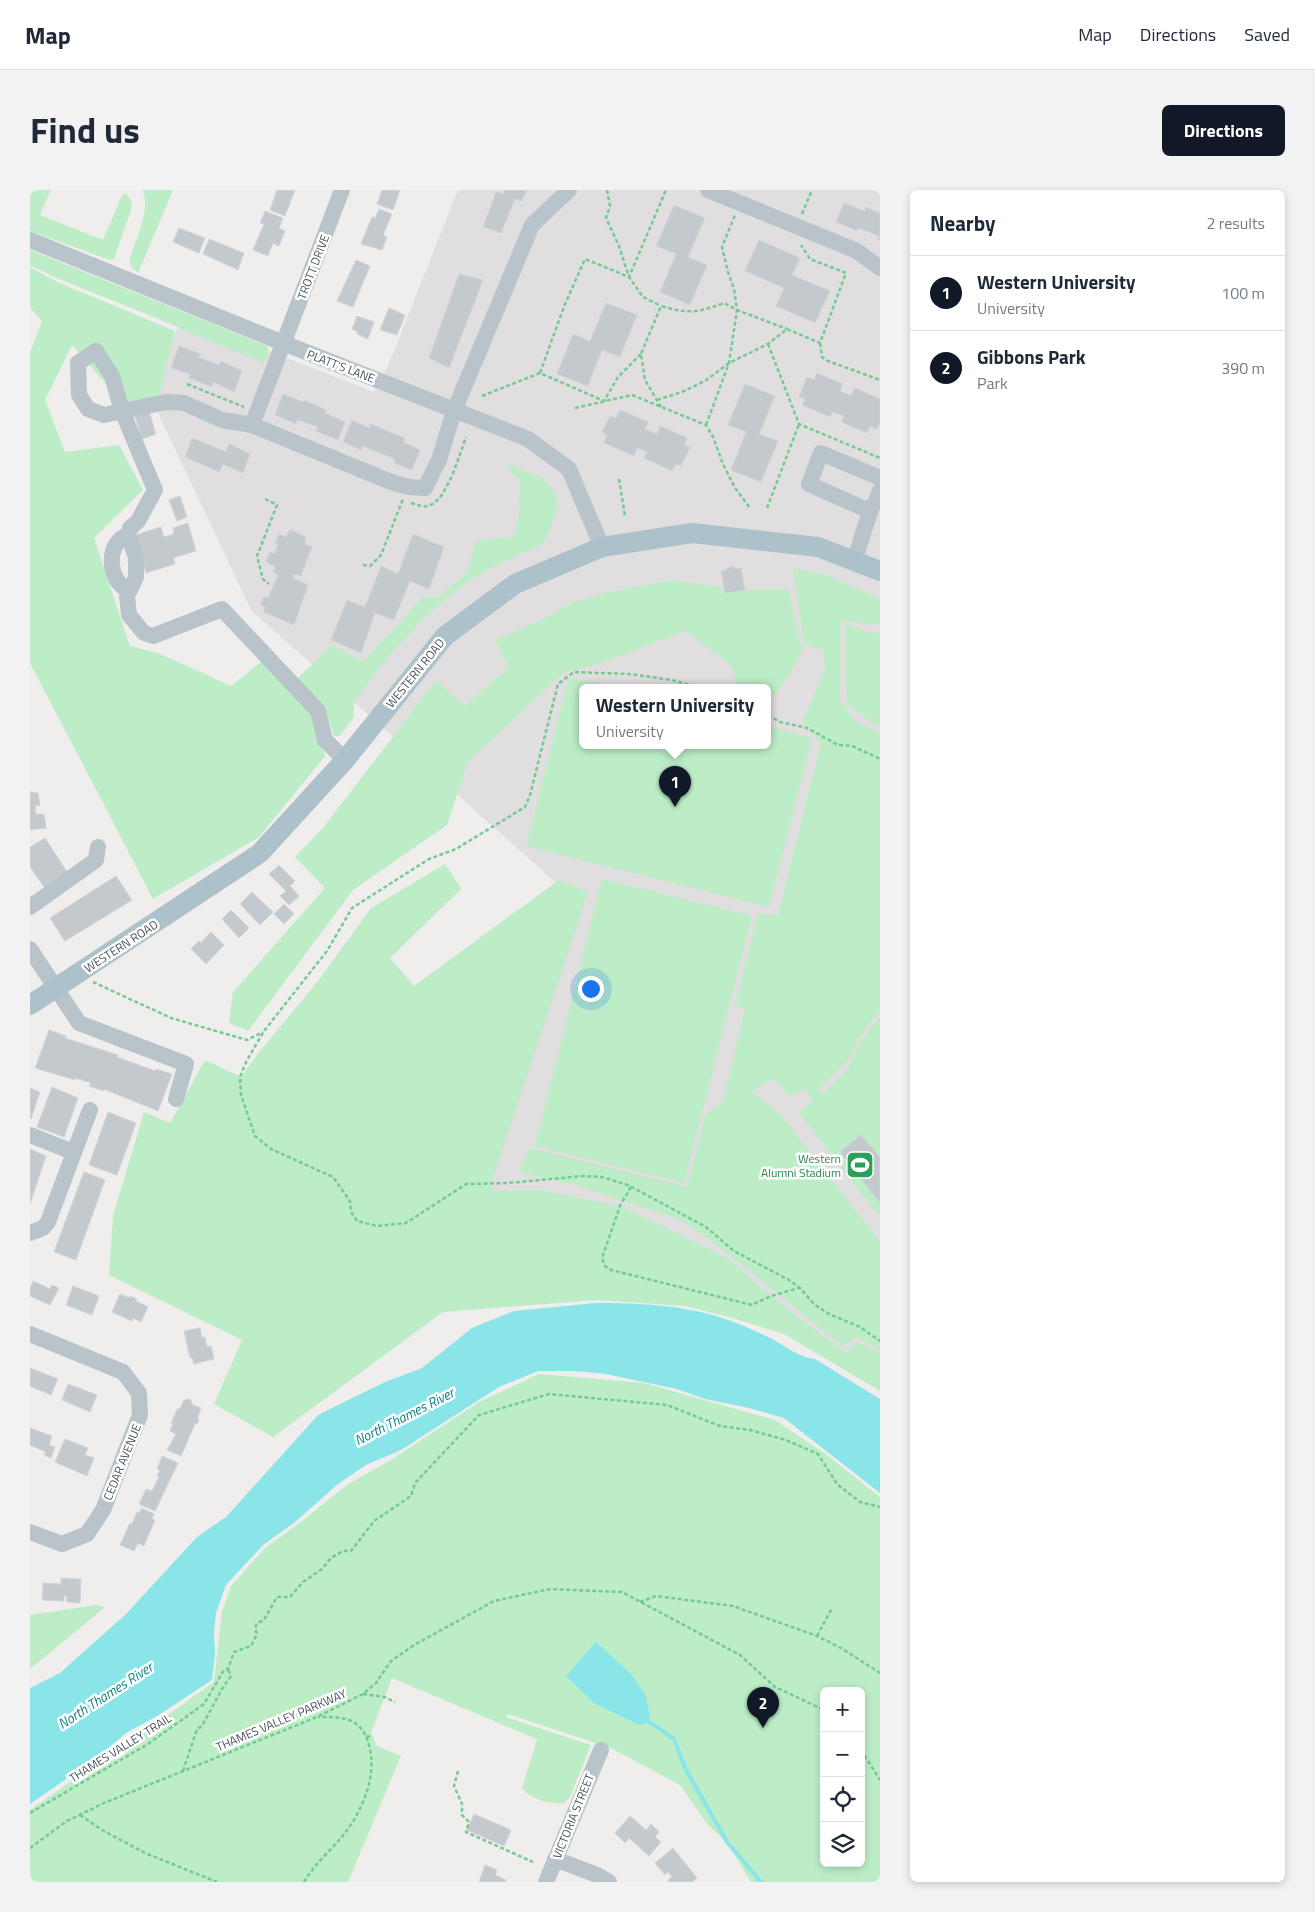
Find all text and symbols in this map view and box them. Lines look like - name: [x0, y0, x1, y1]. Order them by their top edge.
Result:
- text: Map: [25, 17, 71, 53]
- text: Map: [1078, 21, 1112, 48]
- text: Directions: [1140, 21, 1216, 48]
- text: Saved: [1244, 21, 1290, 48]
- text: Find us: [30, 103, 140, 157]
- button: Directions: [1162, 105, 1285, 156]
- text: Nearby: [930, 207, 995, 239]
- text: 2 results: [1206, 211, 1265, 235]
- street label: TROTT DRIVE: [292, 231, 334, 302]
- text: Western University: [977, 267, 1135, 296]
- text: 1: [942, 281, 950, 305]
- text: 100 m: [1221, 281, 1265, 305]
- text: University: [977, 296, 1045, 320]
- text: Gibbons Park: [977, 342, 1086, 371]
- street label: PLATT'S LANE: [304, 344, 378, 388]
- text: 2: [942, 356, 950, 380]
- text: 390 m: [1221, 356, 1265, 380]
- text: Park: [977, 371, 1008, 395]
- street label: WESTERN ROAD: [381, 634, 449, 712]
- popup: [579, 684, 771, 749]
- text: Western University: [596, 690, 754, 719]
- text: University: [596, 719, 664, 743]
- pin: 1: [659, 766, 691, 807]
- street label: WESTERN ROAD: [80, 915, 162, 977]
- your location: [578, 976, 604, 1002]
- place label: Western Alumni Stadium: [761, 1149, 841, 1182]
- sports icon: Western Alumni Stadium: [845, 1150, 875, 1180]
- water label: North Thames River: [350, 1381, 459, 1450]
- street label: CEDAR AVENUE: [98, 1421, 146, 1503]
- water label: North Thames River: [53, 1656, 158, 1734]
- street label: THAMES VALLEY PARKWAY: [213, 1684, 350, 1756]
- pin: 2: [747, 1687, 779, 1728]
- map controls: [820, 1687, 865, 1867]
- button: +: [820, 1687, 865, 1732]
- street label: THAMES VALLEY TRAIL: [65, 1709, 175, 1787]
- button: −: [820, 1732, 865, 1777]
- street label: VICTORIA STREET: [547, 1770, 599, 1861]
- button: locate: [820, 1777, 865, 1822]
- button: layers: [820, 1822, 865, 1867]

